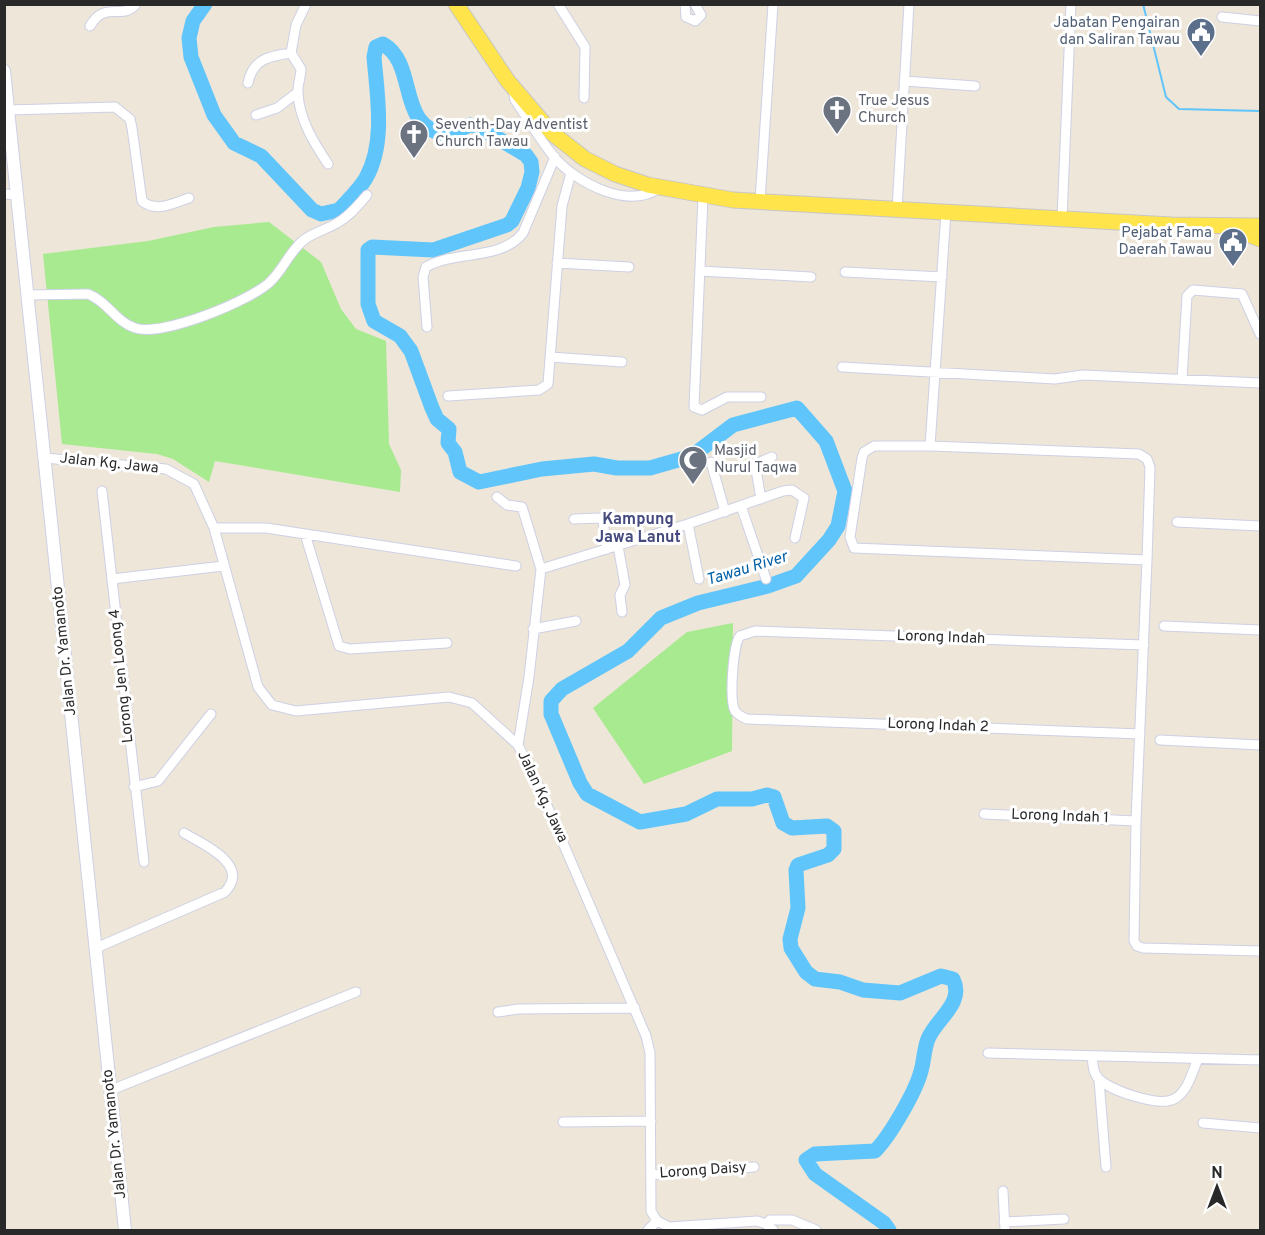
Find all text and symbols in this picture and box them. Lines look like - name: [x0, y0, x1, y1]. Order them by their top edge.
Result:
- place label: Jabatan Pengairan dan Saliran Tawau: [1053, 14, 1180, 50]
- public building icon: Jabatan Pengairan dan Saliran Tawau: [1185, 16, 1217, 58]
- place label: True Jesus Church: [858, 92, 930, 128]
- church icon: True Jesus Church: [821, 94, 853, 136]
- place label: Seventh-Day Adventist Church Tawau: [435, 116, 588, 152]
- church icon: Seventh-Day Adventist Church Tawau: [398, 118, 430, 160]
- place label: Pejabat Fama Daerah Tawau: [1118, 224, 1212, 260]
- public building icon: Pejabat Fama Daerah Tawau: [1217, 226, 1249, 268]
- place label: Masjid Nurul Taqwa: [714, 442, 797, 478]
- mosque icon: Masjid Nurul Taqwa: [677, 444, 709, 486]
- street label: Jalan Kg. Jawa: [59, 449, 159, 479]
- district label: Kampung Jawa Lanut: [595, 510, 681, 548]
- water label: Tawau River: [704, 547, 792, 591]
- street label: Jalan Dr. Yamanoto: [49, 585, 81, 717]
- street label: Lorong Jen Loong 4: [106, 608, 138, 744]
- street label: Lorong Indah: [896, 627, 986, 649]
- street label: Lorong Indah 2: [887, 715, 989, 737]
- street label: Jalan Kg. Jawa: [512, 748, 572, 846]
- street label: Lorong Indah 1: [1011, 806, 1109, 828]
- street label: Jalan Dr. Yamanoto: [99, 1068, 131, 1200]
- north arrow: [1187, 1157, 1247, 1217]
- street label: Lorong Daisy: [659, 1158, 747, 1184]
- text: N: [1211, 1164, 1223, 1184]

